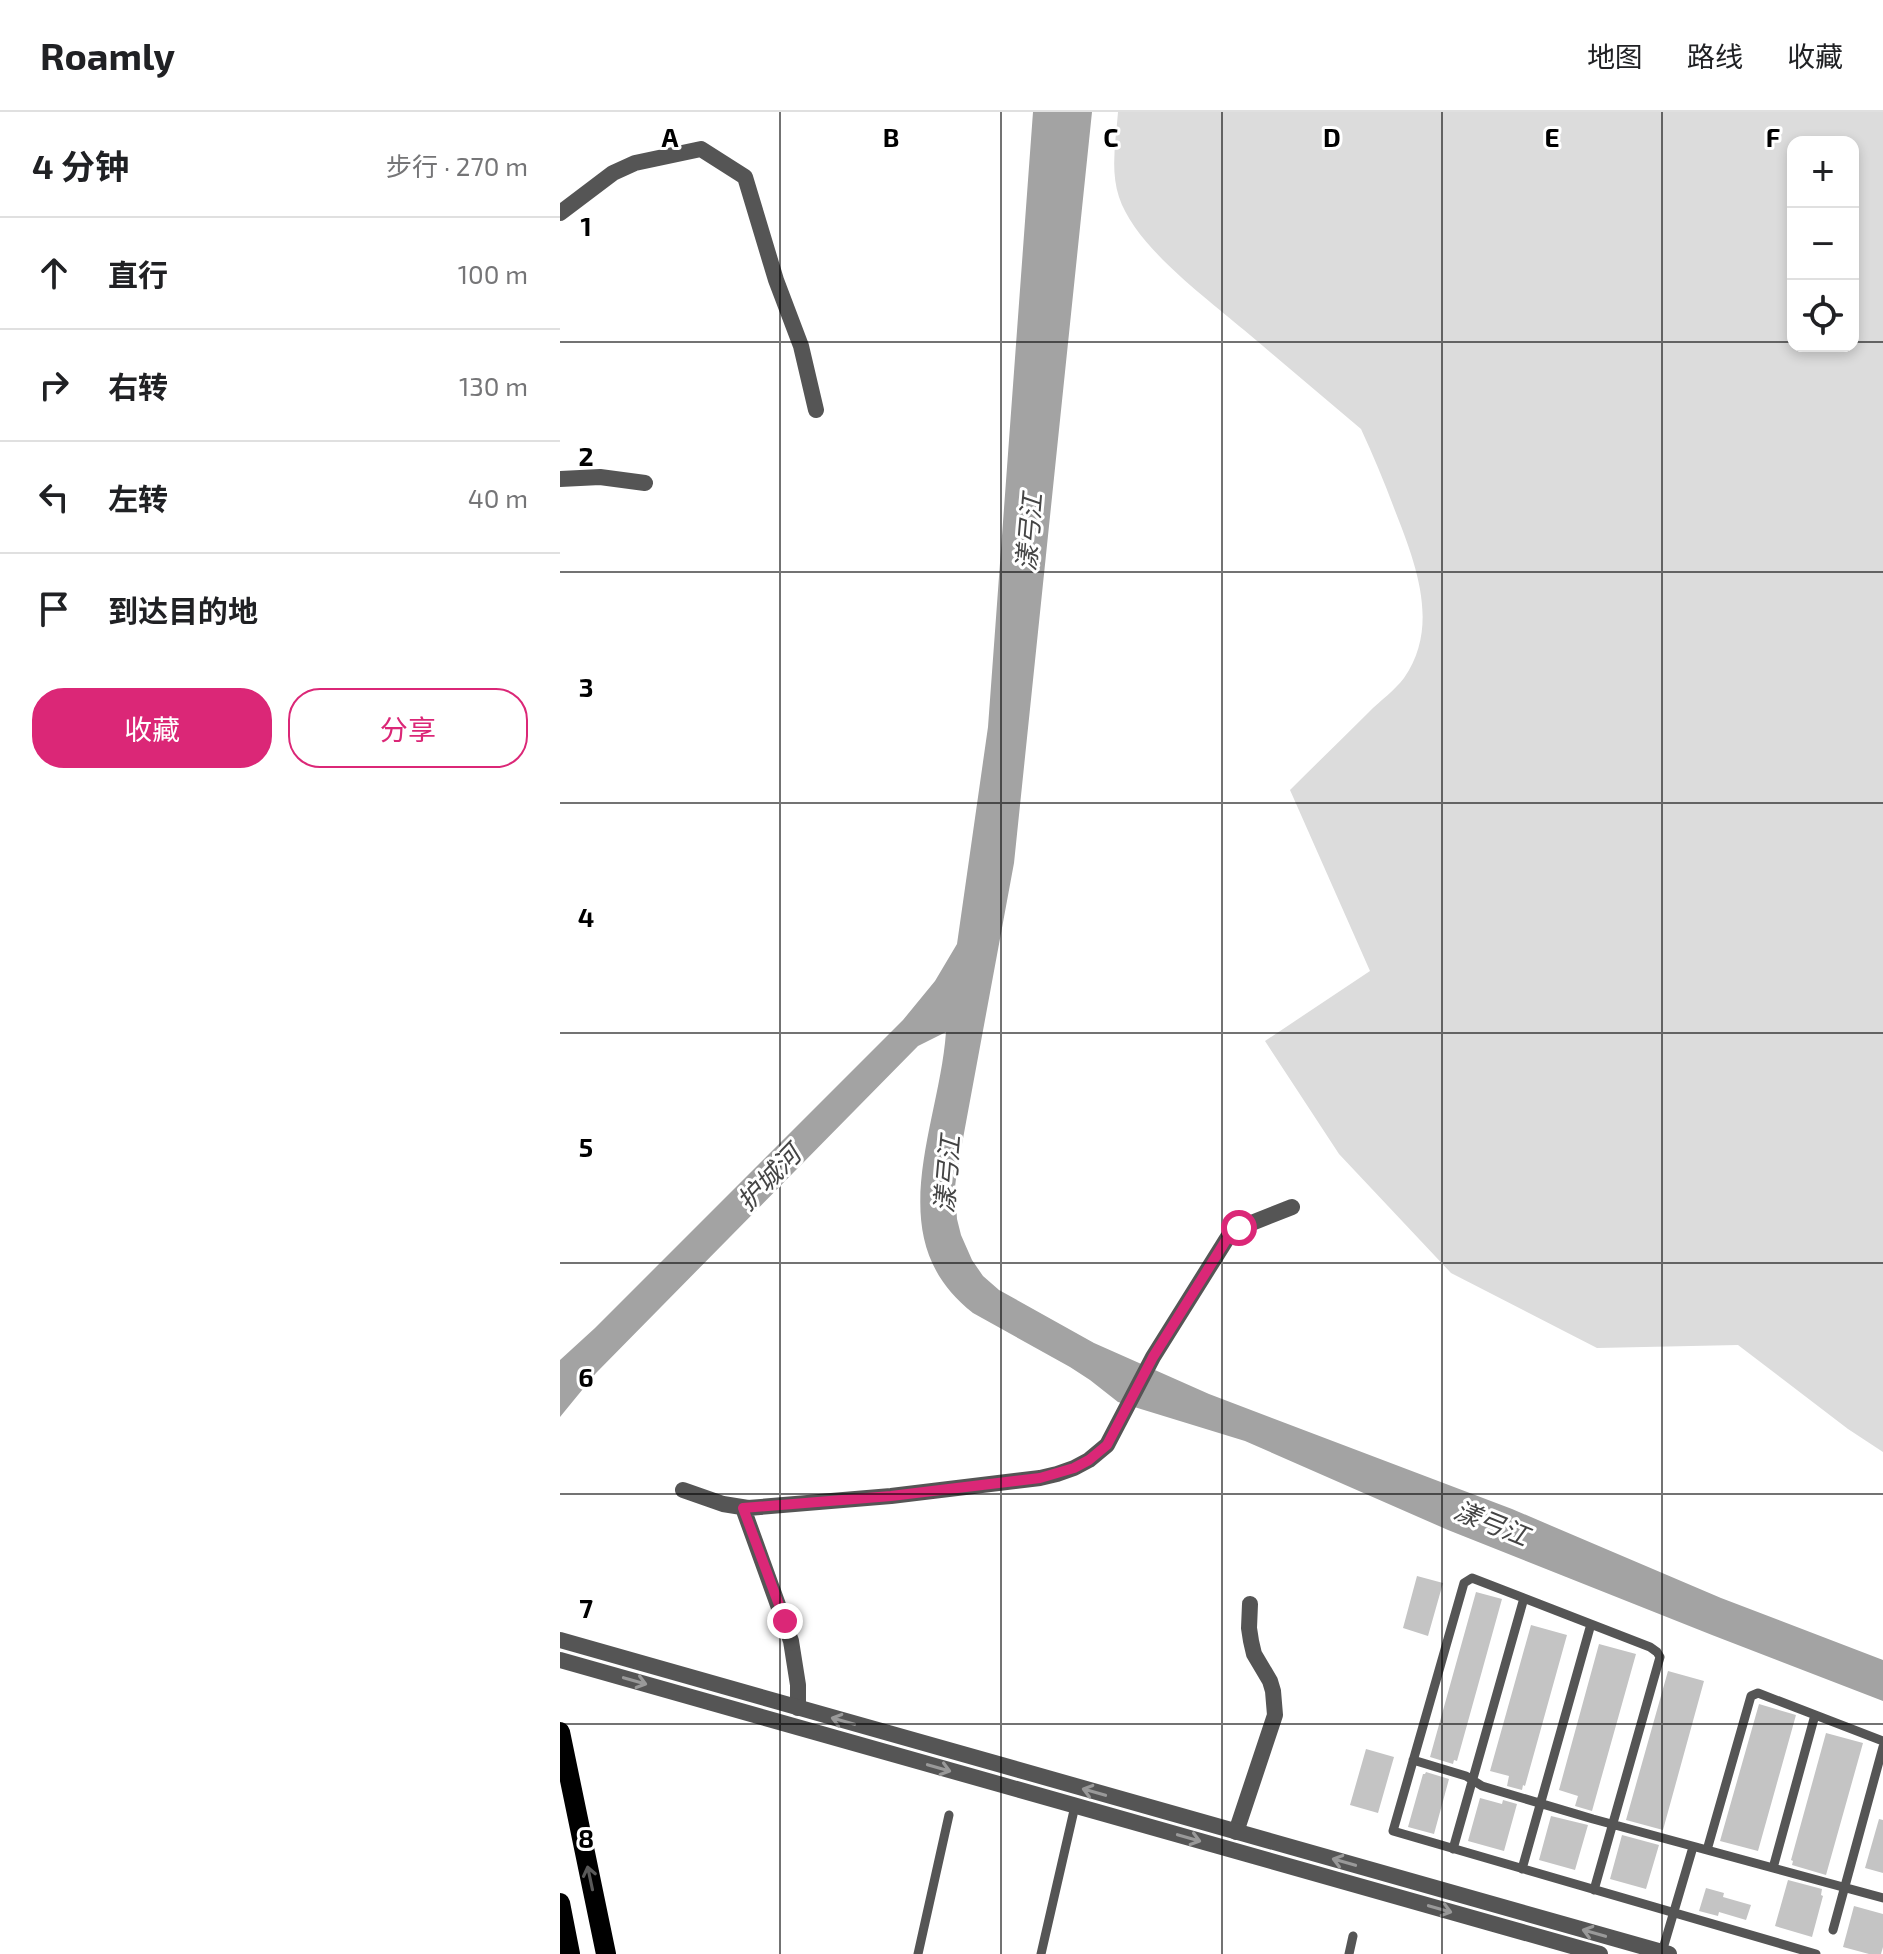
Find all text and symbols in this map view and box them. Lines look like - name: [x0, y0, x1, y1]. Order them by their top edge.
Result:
- text: Roamly: [40, 32, 175, 78]
- text: 地图: [1587, 39, 1643, 73]
- text: 路线: [1687, 39, 1743, 73]
- text: 收藏: [1787, 39, 1843, 73]
- text: A: [662, 121, 679, 152]
- text: B: [883, 121, 899, 152]
- text: C: [1103, 121, 1119, 152]
- text: D: [1323, 121, 1341, 152]
- text: E: [1544, 121, 1560, 152]
- text: F: [1766, 121, 1780, 152]
- map controls: [1787, 136, 1859, 352]
- button: +: [1787, 136, 1859, 208]
- text: 4 分钟: [32, 145, 129, 186]
- text: 步行 · 270 m: [386, 150, 528, 181]
- button: −: [1787, 208, 1859, 280]
- text: 1: [580, 210, 592, 241]
- icon: ahead: [32, 251, 76, 295]
- text: 直行: [108, 256, 168, 292]
- text: 100 m: [458, 258, 528, 289]
- button: locate: [1787, 280, 1859, 352]
- icon: right: [32, 363, 76, 407]
- text: 右转: [108, 368, 168, 404]
- text: 130 m: [459, 370, 528, 401]
- text: 2: [578, 440, 594, 471]
- icon: left: [32, 475, 76, 519]
- text: 左转: [108, 480, 168, 516]
- text: 40 m: [468, 482, 528, 513]
- water label: 漾弓江: [1009, 489, 1047, 572]
- icon: arrive: [32, 587, 76, 631]
- text: 到达目的地: [108, 592, 258, 628]
- text: 3: [579, 671, 593, 702]
- button: 收藏: [32, 688, 272, 768]
- button: 分享: [288, 688, 528, 768]
- text: 4: [578, 901, 594, 932]
- text: 5: [579, 1131, 593, 1162]
- water label: 漾弓江: [927, 1131, 965, 1214]
- water label: 护城河: [730, 1135, 810, 1216]
- route start: [1221, 1210, 1257, 1246]
- text: 6: [578, 1361, 594, 1392]
- water label: 漾弓江: [1450, 1493, 1537, 1552]
- text: 7: [579, 1592, 593, 1623]
- route end: [767, 1603, 803, 1639]
- one-way arrow: [622, 1675, 648, 1690]
- one-way arrow: [831, 1713, 857, 1728]
- one-way arrow: [926, 1761, 952, 1776]
- one-way arrow: [1081, 1783, 1107, 1798]
- text: 8: [578, 1822, 594, 1853]
- one-way arrow: [1176, 1831, 1202, 1846]
- one-way arrow: [1331, 1854, 1357, 1869]
- one-way arrow: [582, 1865, 597, 1891]
- one-way arrow: [1426, 1902, 1452, 1917]
- one-way arrow: [1582, 1924, 1608, 1939]

